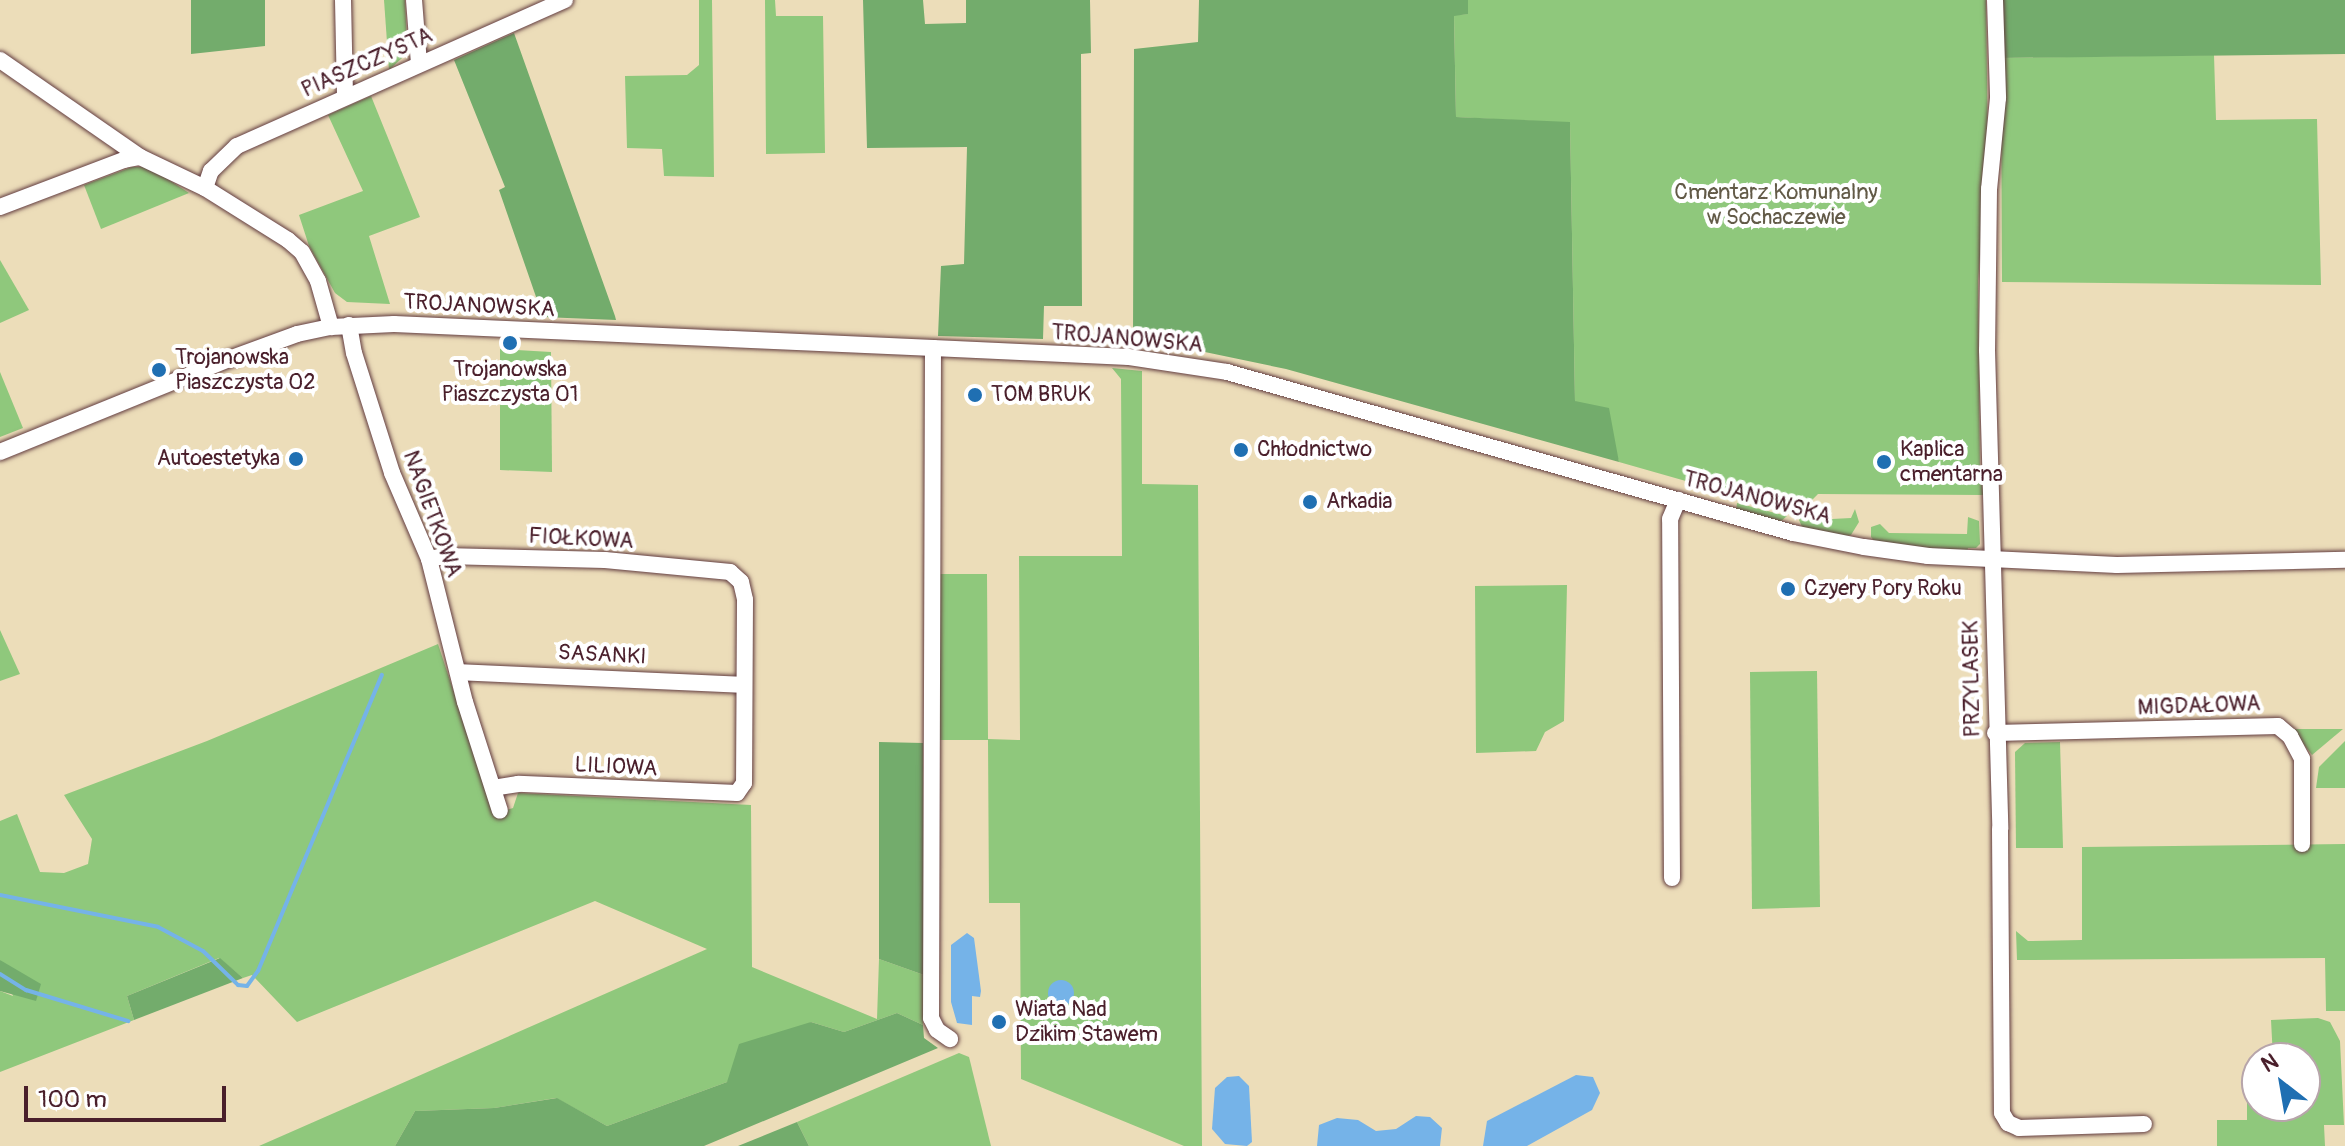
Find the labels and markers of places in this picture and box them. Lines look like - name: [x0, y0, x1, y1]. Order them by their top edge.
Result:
- marker: Trojanowska Piaszczysta 01: [501, 334, 519, 352]
- place label: Trojanowska Piaszczysta 02: [175, 344, 316, 396]
- place label: Trojanowska Piaszczysta 01: [442, 356, 578, 408]
- marker: Trojanowska Piaszczysta 02: [150, 361, 168, 379]
- place label: TOM BRUK: [991, 382, 1091, 408]
- marker: TOM BRUK: [966, 386, 984, 404]
- place label: Kaplica cmentarna: [1900, 436, 2003, 488]
- place label: Chłodnictwo: [1257, 437, 1372, 463]
- marker: Chłodnictwo: [1232, 441, 1250, 459]
- place label: Autoestetyka: [157, 446, 280, 472]
- marker: Autoestetyka: [287, 450, 305, 468]
- marker: Kaplica cmentarna: [1875, 453, 1893, 471]
- place label: Arkadia: [1326, 489, 1392, 515]
- marker: Arkadia: [1301, 493, 1319, 511]
- place label: Czyery Pory Roku: [1804, 576, 1962, 602]
- marker: Czyery Pory Roku: [1779, 580, 1797, 598]
- place label: Wiata Nad Dzikim Stawem: [1015, 996, 1158, 1048]
- marker: Wiata Nad Dzikim Stawem: [990, 1013, 1008, 1031]

